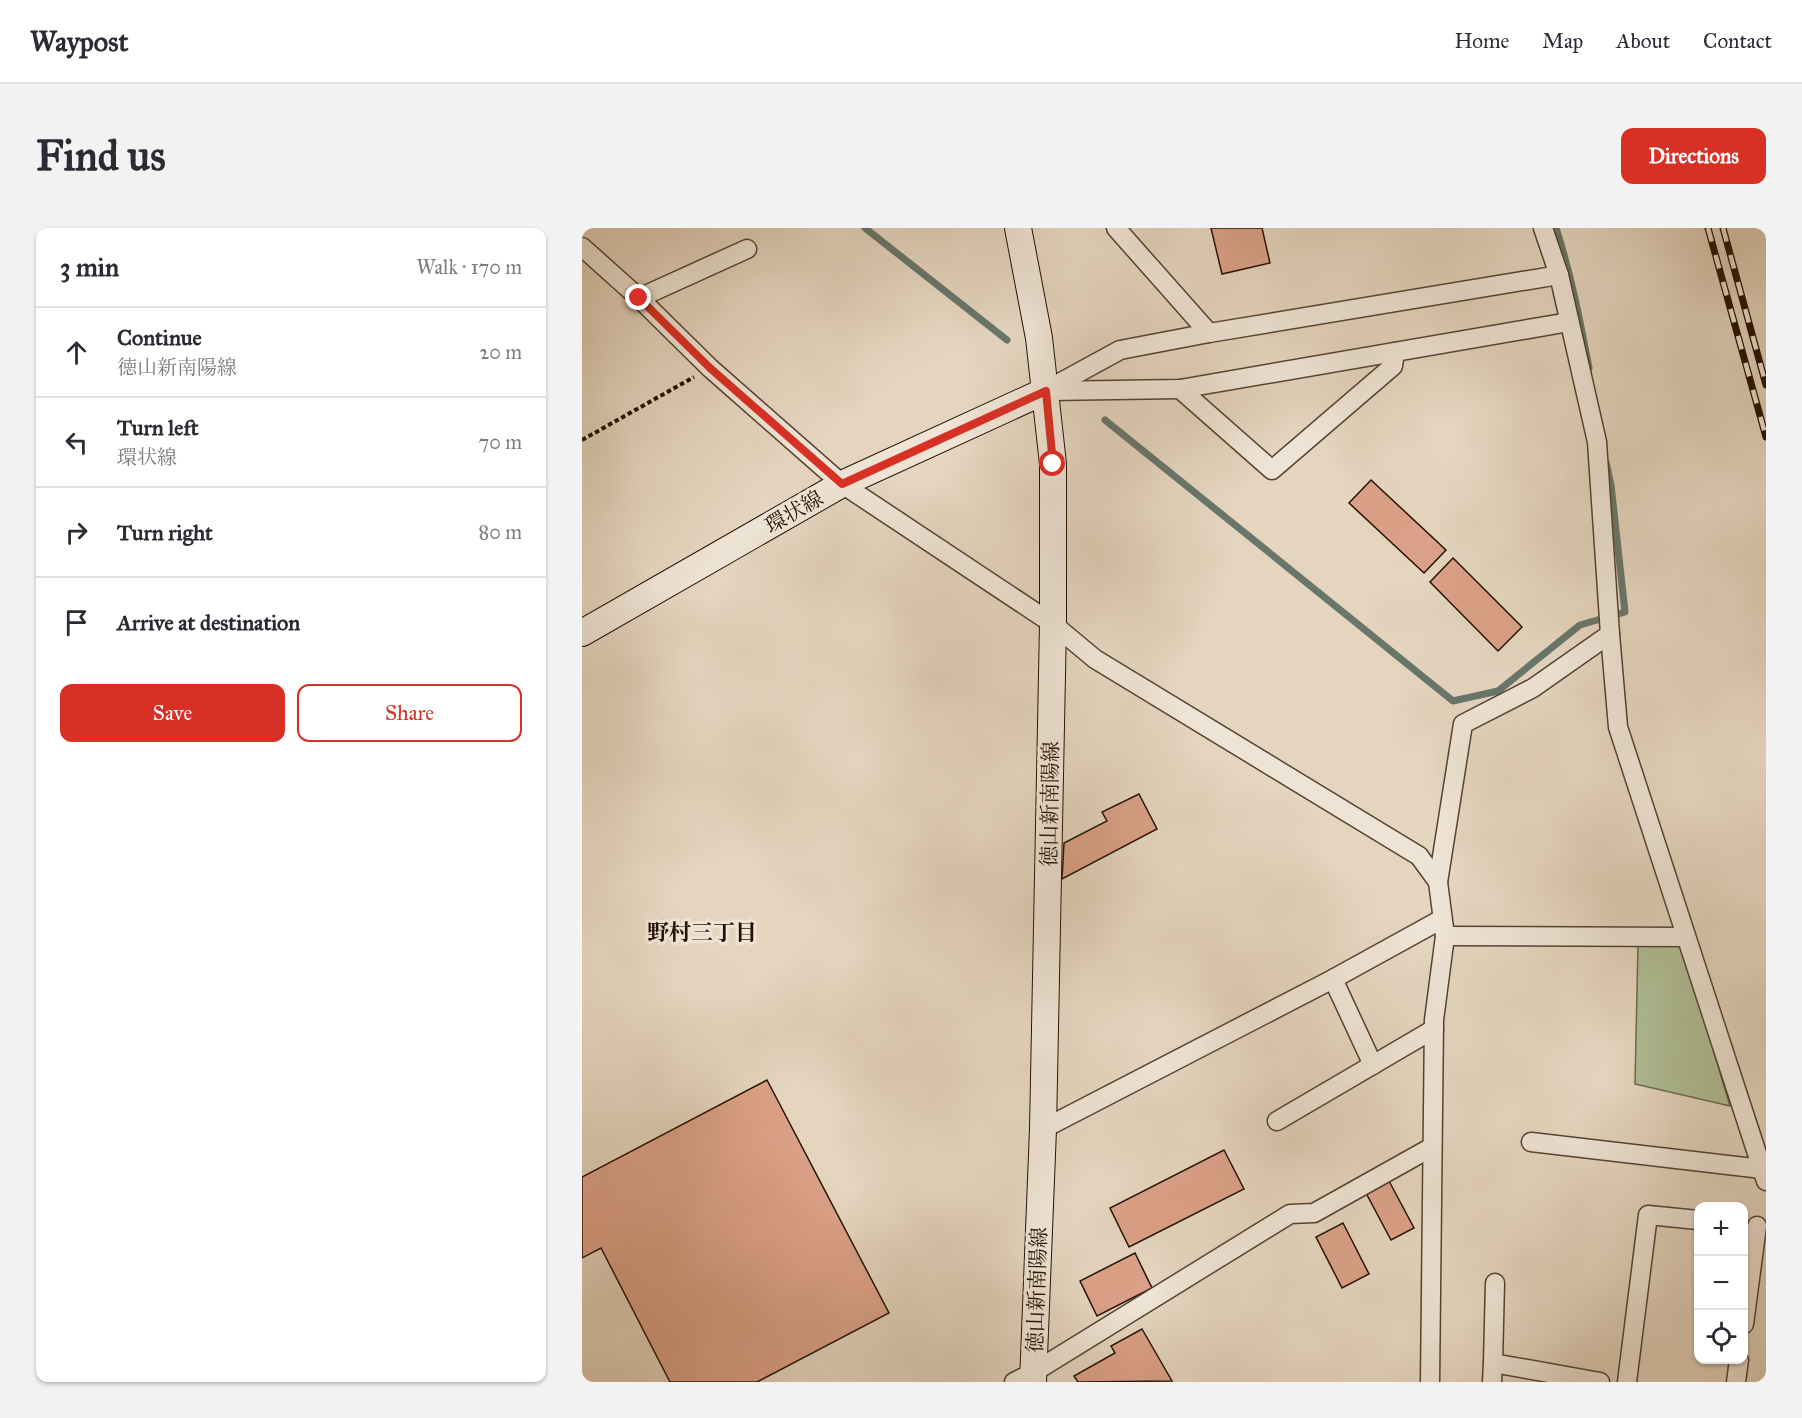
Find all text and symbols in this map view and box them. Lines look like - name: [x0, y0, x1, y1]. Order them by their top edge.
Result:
- text: Waypost: [30, 24, 128, 59]
- text: Home: [1454, 28, 1509, 54]
- text: Map: [1542, 28, 1583, 54]
- text: About: [1616, 28, 1670, 54]
- text: Contact: [1703, 28, 1772, 54]
- button: Directions: [1621, 128, 1766, 184]
- text: Find us: [36, 130, 166, 182]
- text: 3 min: [60, 251, 119, 283]
- text: Walk · 170 m: [417, 255, 522, 279]
- route end: [625, 284, 651, 310]
- text: Continue: [117, 324, 202, 351]
- icon: ahead: [60, 336, 93, 369]
- text: 20 m: [479, 340, 522, 364]
- text: 徳山新南陽線: [117, 355, 237, 379]
- text: Turn left: [117, 414, 199, 441]
- icon: left: [60, 426, 93, 459]
- text: 70 m: [479, 430, 522, 454]
- text: 環状線: [117, 445, 177, 469]
- route start: [1039, 450, 1065, 476]
- street label: 環状線: [760, 485, 828, 539]
- icon: right: [60, 516, 93, 549]
- text: Turn right: [117, 519, 213, 546]
- text: 80 m: [479, 520, 522, 544]
- icon: arrive: [60, 606, 93, 639]
- text: Arrive at destination: [117, 609, 300, 636]
- button: Save: [60, 684, 285, 742]
- button: Share: [297, 684, 522, 742]
- street label: 徳山新南陽線: [1036, 741, 1064, 867]
- district label: 野村三丁目: [647, 919, 757, 946]
- map controls: [1694, 1202, 1748, 1364]
- button: +: [1694, 1202, 1748, 1256]
- street label: 徳山新南陽線: [1022, 1227, 1052, 1353]
- button: −: [1694, 1256, 1748, 1310]
- button: locate: [1694, 1310, 1748, 1364]

